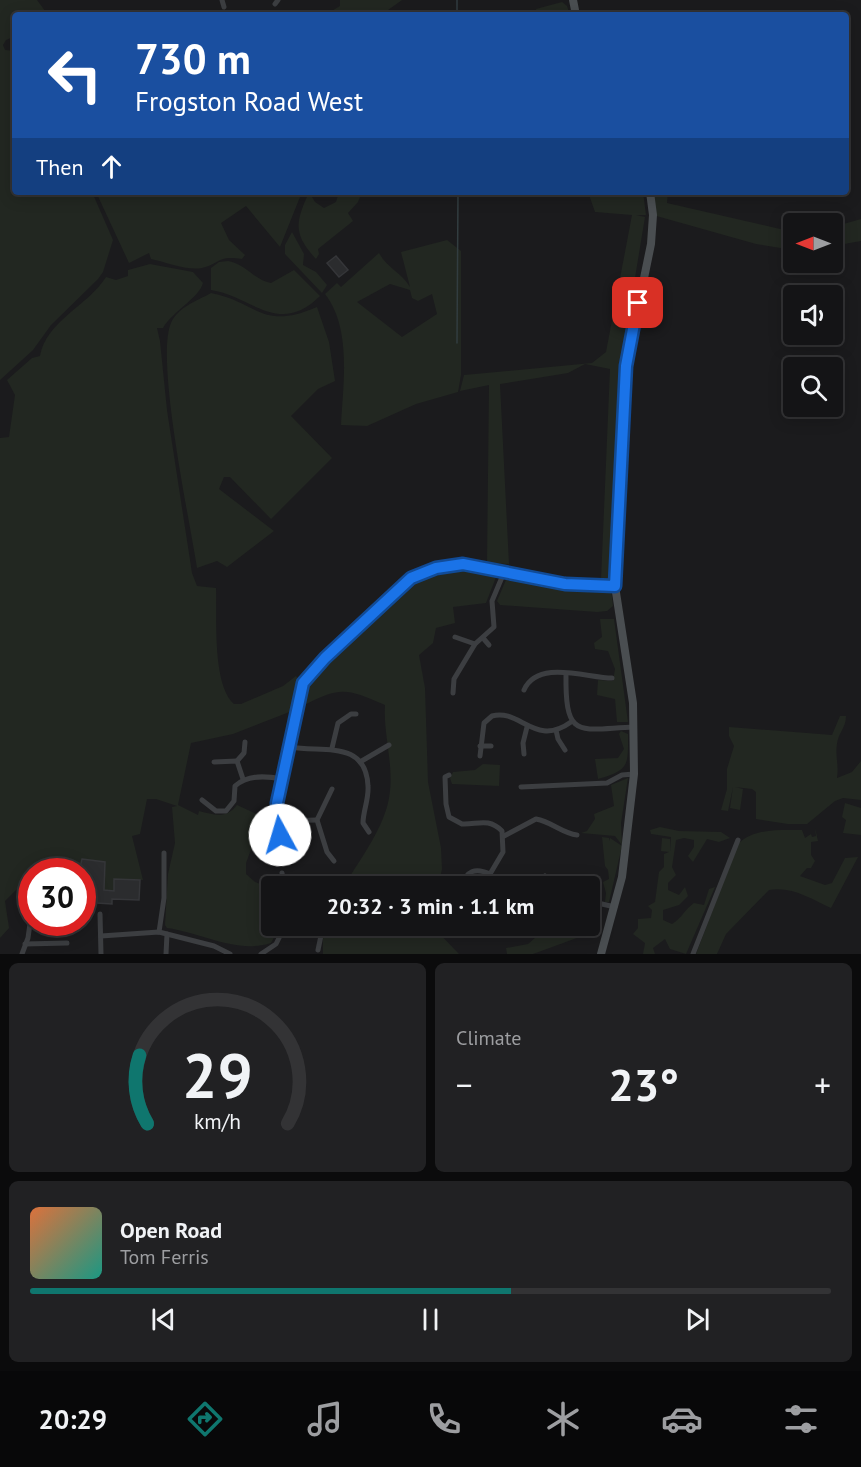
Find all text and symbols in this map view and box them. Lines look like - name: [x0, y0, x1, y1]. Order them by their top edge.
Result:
- text: 730 m: [135, 31, 251, 86]
- icon: left: [36, 36, 114, 114]
- text: Frogston Road West: [135, 84, 363, 118]
- icon: ahead: [95, 150, 128, 183]
- text: Then: [36, 153, 83, 181]
- north arrow: [783, 213, 843, 273]
- map controls: [783, 213, 843, 417]
- pin: [612, 277, 663, 328]
- button: sound: [783, 285, 843, 345]
- icon: arrive: [621, 286, 654, 319]
- button: search: [783, 357, 843, 417]
- position arrow: [248, 803, 312, 867]
- speed limit sign: 30: [18, 858, 96, 936]
- text: 20:32 · 3 min · 1.1 km: [327, 892, 534, 920]
- text: Climate: [456, 1025, 522, 1051]
- text: 29: [182, 1034, 253, 1115]
- text: 23°: [608, 1055, 679, 1113]
- text: −: [456, 1063, 473, 1106]
- text: +: [814, 1063, 831, 1106]
- text: km/h: [194, 1108, 241, 1136]
- text: Open Road: [120, 1216, 222, 1244]
- text: Tom Ferris: [120, 1244, 209, 1270]
- icon: previous: [147, 1303, 180, 1336]
- icon: pause: [414, 1303, 447, 1336]
- icon: next: [681, 1303, 714, 1336]
- icon: directions: [184, 1398, 226, 1440]
- icon: music: [304, 1398, 346, 1440]
- icon: phone: [423, 1398, 465, 1440]
- icon: climate: [542, 1398, 584, 1440]
- icon: car: [661, 1398, 703, 1440]
- icon: filters: [780, 1398, 822, 1440]
- text: 20:29: [39, 1402, 107, 1436]

